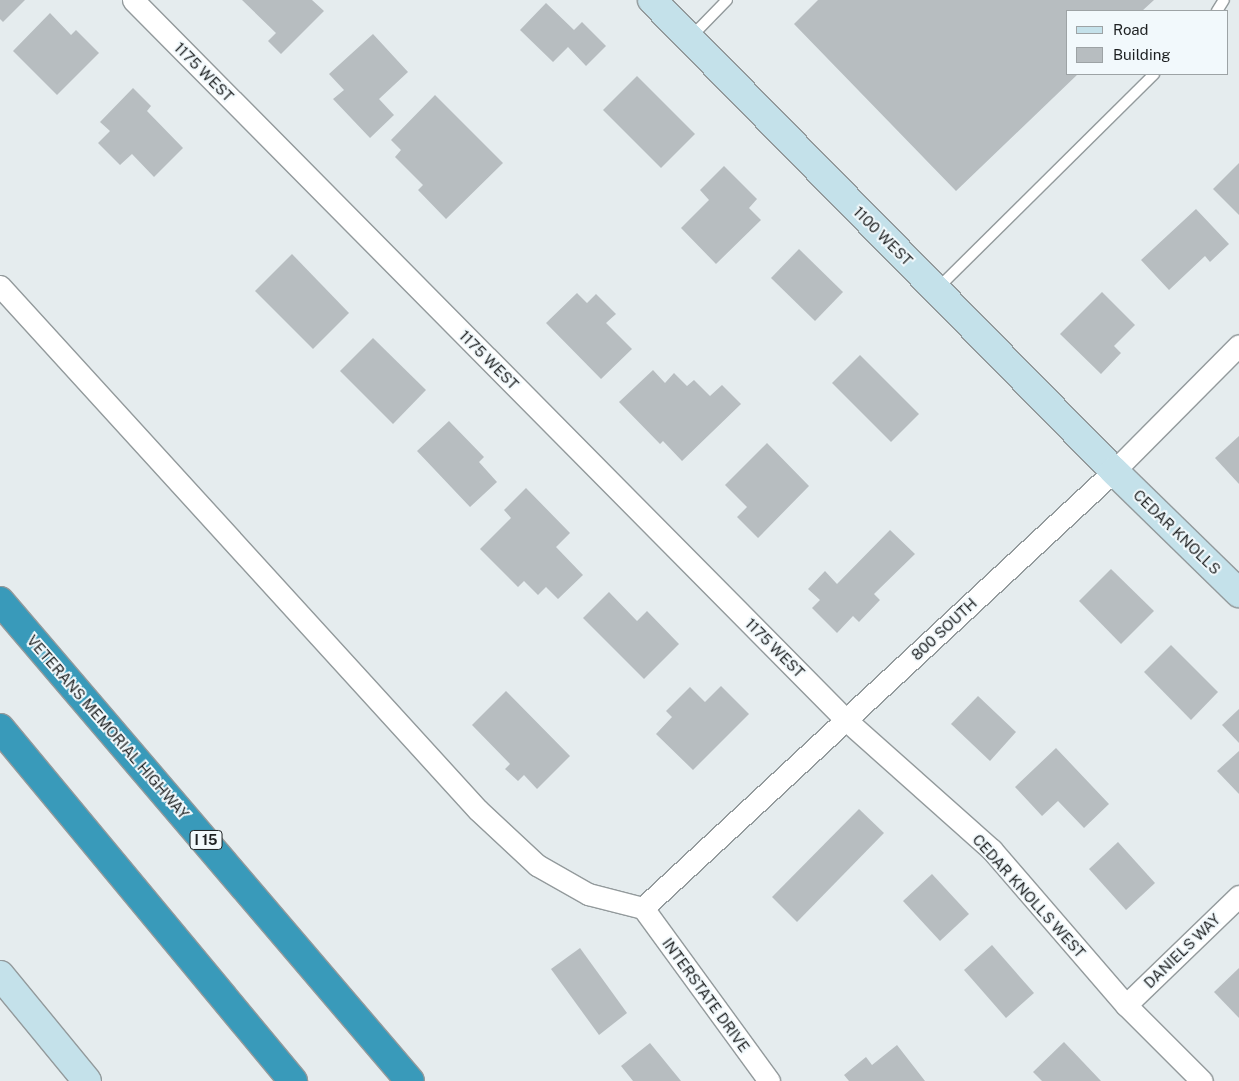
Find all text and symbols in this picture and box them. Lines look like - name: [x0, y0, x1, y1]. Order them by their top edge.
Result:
- legend: [1066, 10, 1229, 75]
- text: Road: [1113, 21, 1149, 38]
- street label: 1175 WEST: [170, 38, 238, 106]
- text: Building: [1113, 46, 1171, 63]
- street label: 1100 WEST: [850, 203, 916, 269]
- street label: 1175 WEST: [455, 326, 523, 394]
- street label: CEDAR KNOLLS: [1130, 486, 1224, 578]
- street label: 800 SOUTH: [907, 594, 981, 664]
- street label: 1175 WEST: [741, 614, 809, 682]
- street label: VETERANS MEMORIAL HIGHWAY: [23, 631, 193, 823]
- road number: I 15: [188, 828, 224, 852]
- street label: CEDAR KNOLLS WEST: [969, 830, 1089, 962]
- street label: DANIELS WAY: [1140, 910, 1224, 992]
- street label: INTERSTATE DRIVE: [659, 935, 753, 1055]

